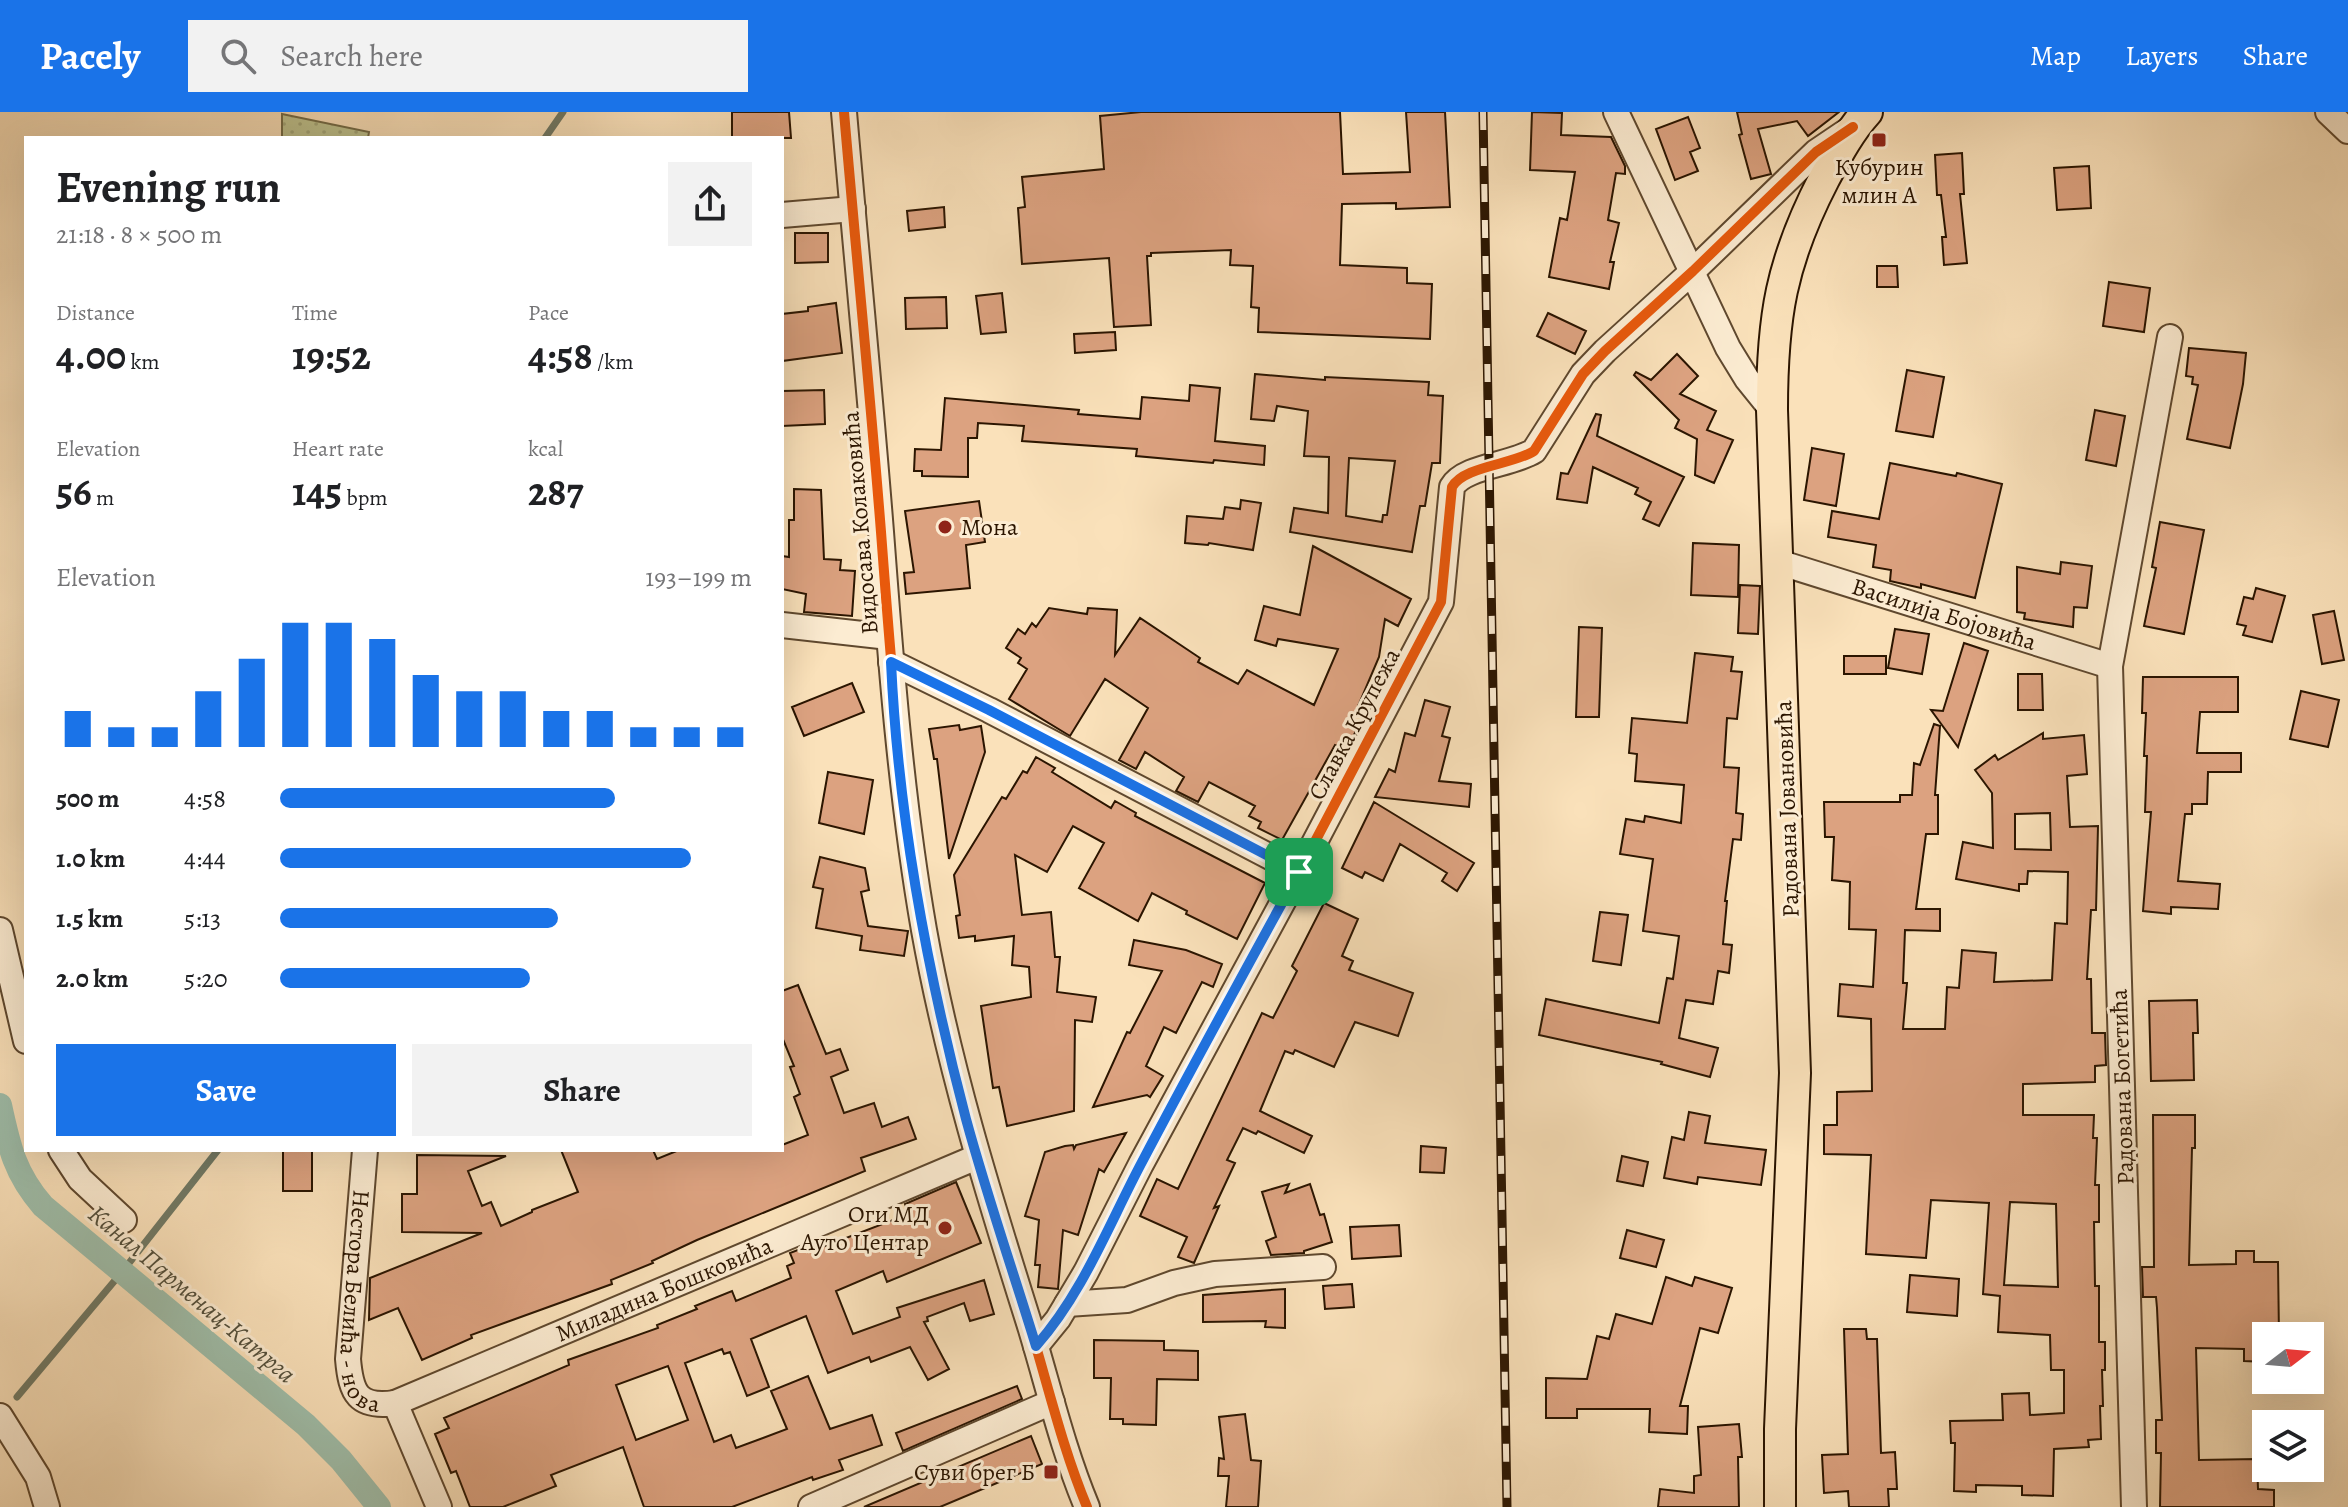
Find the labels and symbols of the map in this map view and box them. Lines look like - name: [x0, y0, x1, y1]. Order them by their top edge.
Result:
- marker: Кубурин млин А: [1870, 131, 1888, 149]
- place label: Кубурин млин А: [1834, 151, 1924, 211]
- street label: Видосава Колаковића: [834, 410, 886, 636]
- place label: Мона: [961, 511, 1018, 543]
- marker: Мона: [936, 518, 954, 536]
- street label: Василија Бојовића: [1848, 570, 2040, 658]
- street label: Славка Крупежа: [1300, 642, 1408, 806]
- street label: Радована Јовановића: [1767, 700, 1807, 918]
- pin: [1265, 838, 1333, 906]
- street label: Радована Богетића: [2103, 988, 2141, 1186]
- street label: Нестора Белића - нова: [332, 1189, 382, 1420]
- water label: Канал Парменац-Катрга: [81, 1197, 303, 1391]
- place label: Оги МД Ауто Центар: [800, 1198, 929, 1258]
- marker: Оги МД Ауто Центар: [936, 1219, 954, 1237]
- street label: Миладина Бошковића: [551, 1229, 777, 1349]
- north arrow: [2252, 1322, 2324, 1394]
- place label: Суви брег Б: [914, 1456, 1035, 1488]
- marker: Суви брег Б: [1042, 1463, 1060, 1481]

